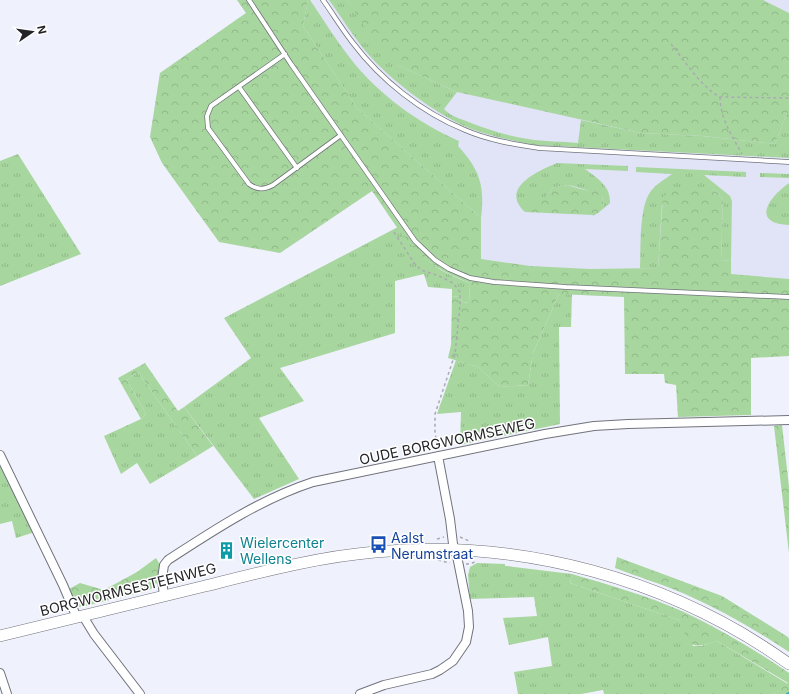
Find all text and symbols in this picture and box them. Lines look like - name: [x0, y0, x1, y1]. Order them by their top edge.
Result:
- north arrow: [12, 12, 52, 52]
- text: N: [34, 24, 50, 35]
- street label: OUDE BORGWORMSEWEG: [358, 414, 536, 468]
- place label: Aalst Nerumstraat: [391, 529, 473, 562]
- place label: Wielercenter Wellens: [240, 534, 324, 567]
- bus stop icon: Aalst Nerumstraat: [368, 535, 388, 555]
- building icon: Wielercenter Wellens: [217, 540, 237, 560]
- street label: BORGWORMSESTEENWEG: [38, 559, 218, 619]

